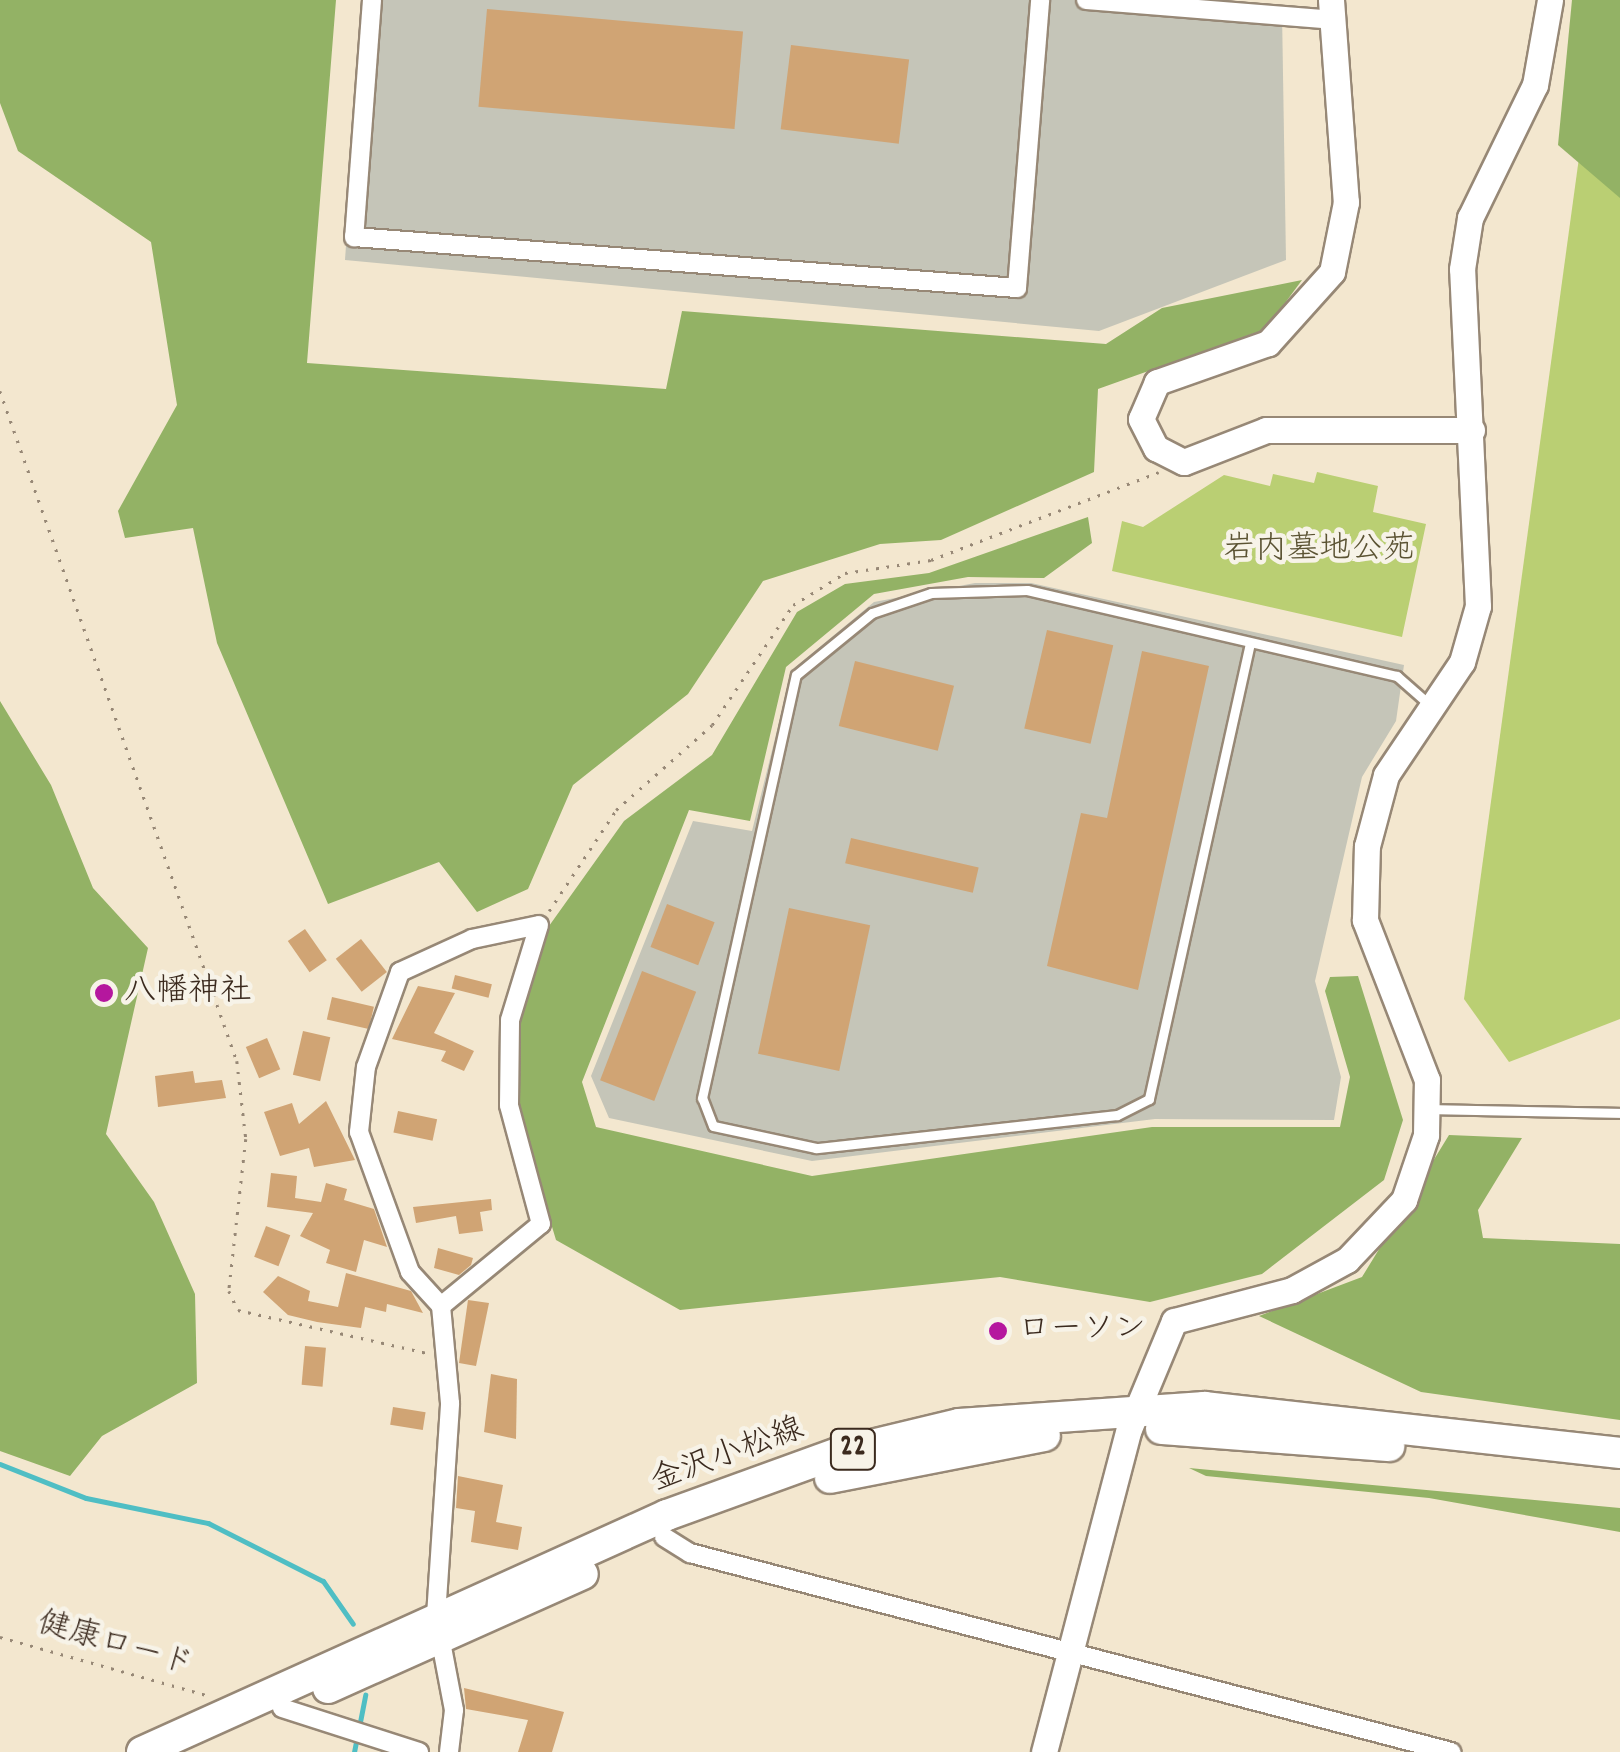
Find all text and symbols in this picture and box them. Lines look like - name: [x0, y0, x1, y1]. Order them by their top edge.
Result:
- park label: 岩内墓地公苑: [1223, 532, 1415, 570]
- place label: 八幡神社: [124, 974, 252, 1012]
- marker: 八幡神社: [93, 982, 115, 1004]
- place label: ローソン: [1018, 1312, 1146, 1350]
- marker: ローソン: [987, 1320, 1009, 1342]
- street label: 金沢小松線: [646, 1412, 810, 1502]
- road number: 22: [828, 1424, 878, 1474]
- street label: 健康ロード: [33, 1605, 197, 1687]

